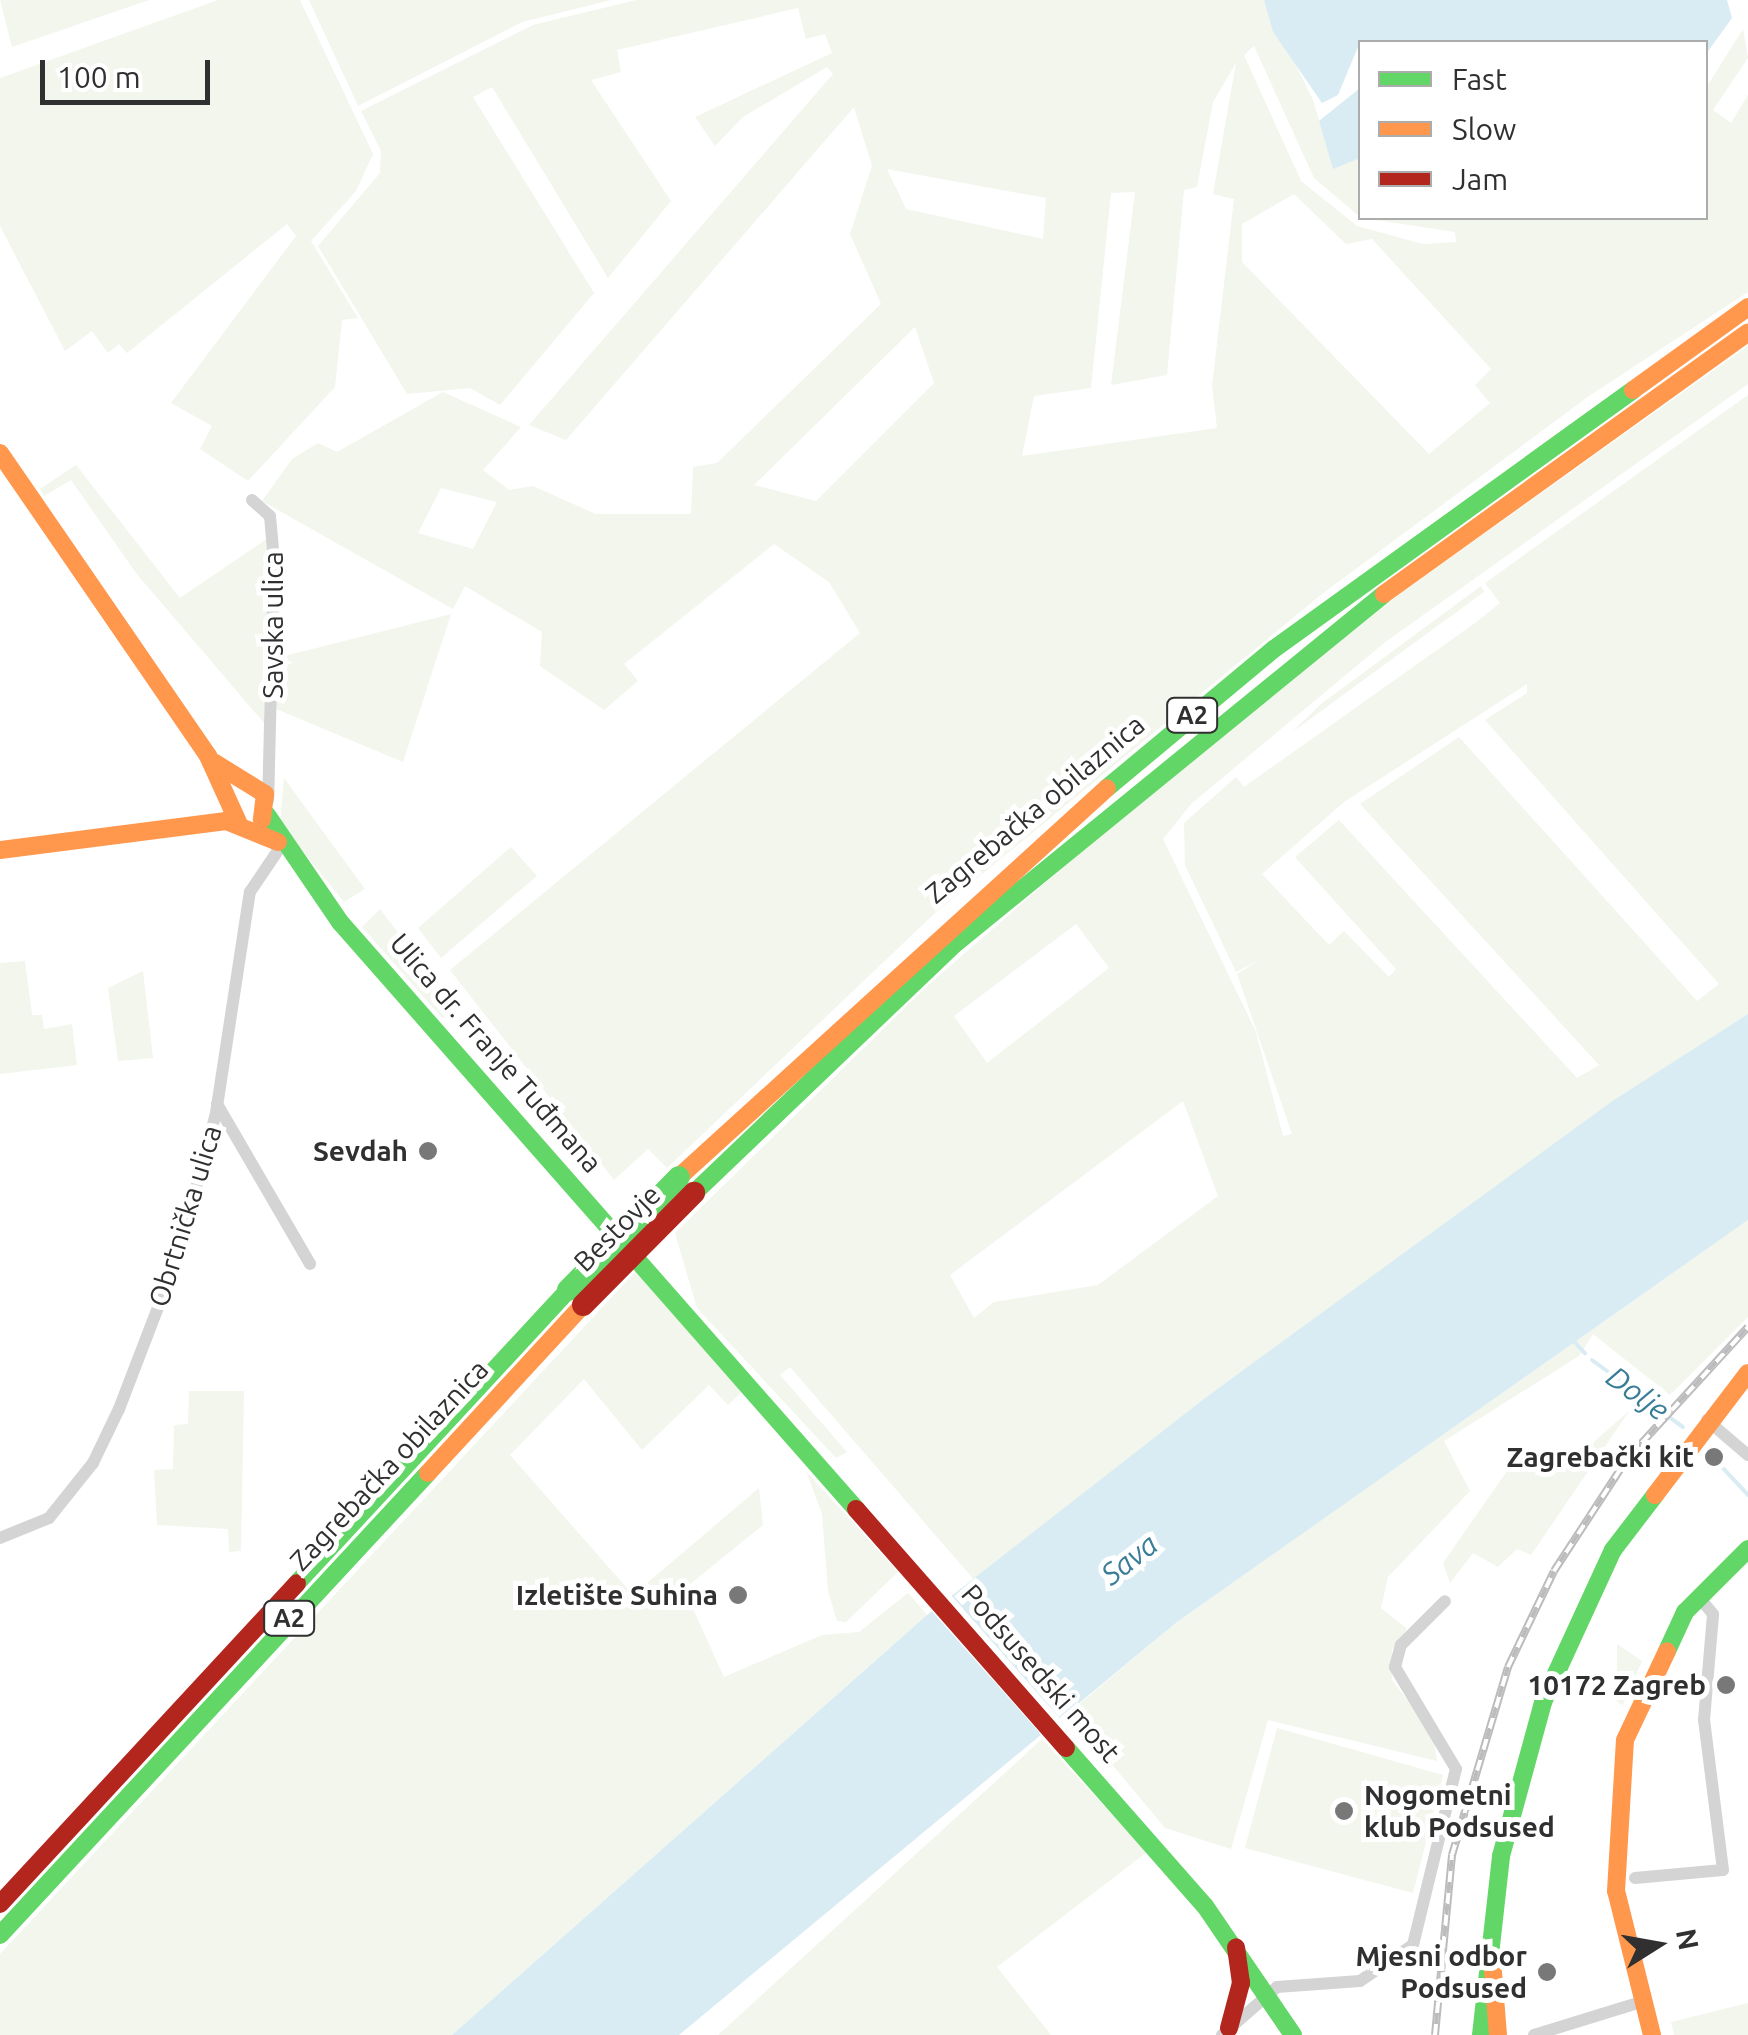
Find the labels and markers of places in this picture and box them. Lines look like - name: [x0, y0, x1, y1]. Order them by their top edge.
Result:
- place label: Sevdah: [313, 1134, 408, 1168]
- marker: Sevdah: [417, 1140, 439, 1162]
- place label: Zagrebački kit: [1506, 1440, 1694, 1474]
- marker: Zagrebački kit: [1703, 1446, 1725, 1468]
- place label: Izletište Suhina: [516, 1578, 718, 1612]
- marker: Izletište Suhina: [727, 1584, 749, 1606]
- place label: 10172 Zagreb: [1528, 1668, 1706, 1702]
- marker: 10172 Zagreb: [1715, 1674, 1737, 1696]
- place label: Nogometni klub Podsused: [1364, 1778, 1555, 1844]
- marker: Nogometni klub Podsused: [1333, 1800, 1355, 1822]
- place label: Mjesni odbor Podsused: [1355, 1939, 1527, 2005]
- marker: Mjesni odbor Podsused: [1536, 1961, 1558, 1983]

